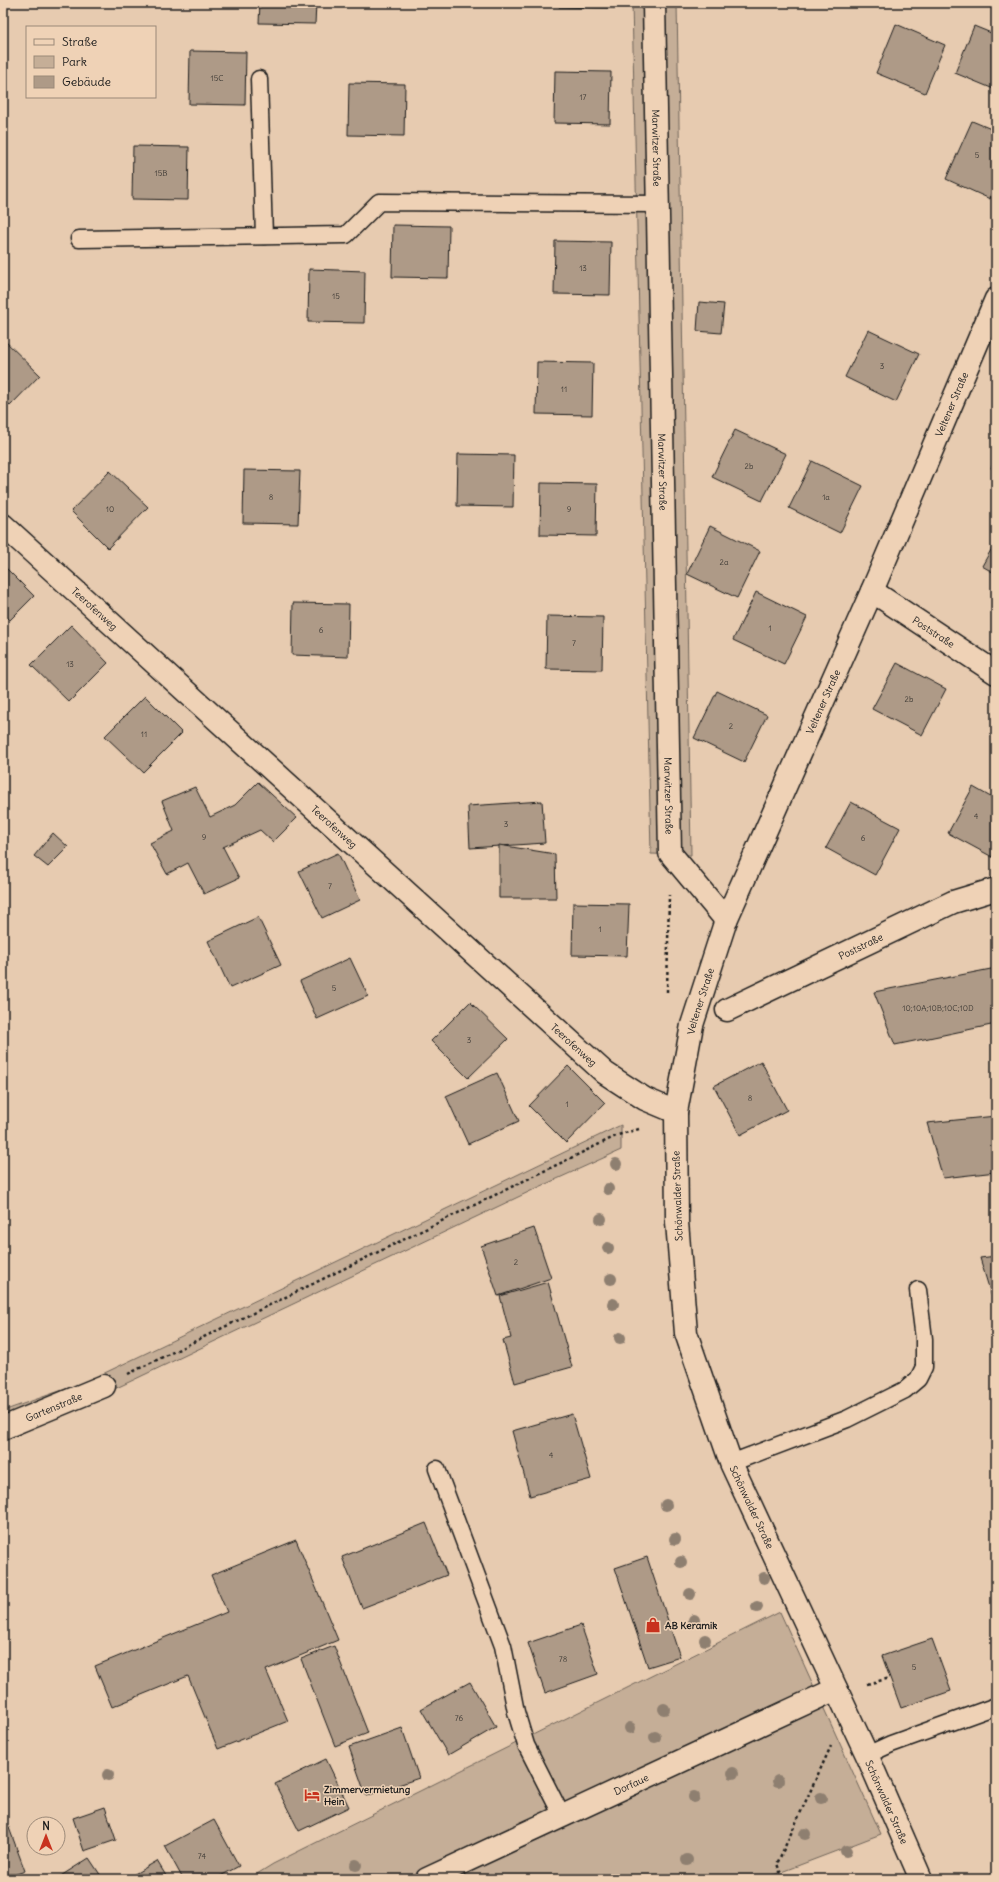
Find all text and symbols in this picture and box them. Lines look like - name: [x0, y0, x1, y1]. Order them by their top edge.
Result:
- legend: [26, 26, 156, 98]
- text: Straße: [62, 34, 97, 49]
- text: Park: [62, 54, 87, 69]
- house number: 15C: [210, 73, 224, 83]
- text: Gebäude: [62, 74, 111, 89]
- house number: 17: [579, 92, 587, 102]
- street label: Marwitzer Straße: [649, 109, 663, 187]
- house number: 5: [975, 150, 980, 160]
- house number: 15B: [154, 168, 168, 178]
- house number: 13: [579, 263, 587, 273]
- house number: 15: [332, 291, 340, 301]
- house number: 3: [880, 361, 885, 371]
- street label: Veltener Straße: [932, 370, 971, 439]
- house number: 11: [561, 384, 567, 394]
- street label: Marwitzer Straße: [655, 433, 670, 511]
- house number: 2b: [745, 461, 754, 471]
- house number: 8: [269, 492, 274, 502]
- house number: 1a: [822, 492, 830, 502]
- house number: 10: [106, 504, 114, 514]
- house number: 9: [567, 504, 572, 514]
- house number: 2a: [720, 557, 729, 567]
- street label: Teerofenweg: [69, 585, 120, 633]
- street label: Poststraße: [910, 614, 957, 651]
- house number: 1: [768, 623, 772, 633]
- house number: 6: [319, 625, 324, 635]
- house number: 7: [572, 638, 576, 648]
- house number: 13: [66, 659, 74, 669]
- street label: Veltener Straße: [803, 668, 843, 736]
- house number: 2b: [905, 694, 914, 704]
- house number: 2: [729, 721, 734, 731]
- house number: 11: [141, 729, 147, 739]
- street label: Marwitzer Straße: [661, 757, 676, 835]
- street label: Teerofenweg: [308, 803, 360, 851]
- house number: 4: [974, 811, 979, 821]
- house number: 3: [504, 819, 509, 829]
- house number: 9: [202, 832, 207, 842]
- house number: 6: [861, 833, 866, 843]
- house number: 7: [328, 881, 332, 891]
- house number: 1: [598, 924, 602, 934]
- street label: Poststraße: [836, 930, 885, 963]
- street label: Veltener Straße: [684, 966, 717, 1035]
- house number: 5: [332, 983, 337, 993]
- house number: 10;10A;10B;10C;10D: [902, 1003, 974, 1013]
- street label: Teerofenweg: [548, 1021, 599, 1069]
- house number: 3: [467, 1035, 472, 1045]
- house number: 8: [748, 1093, 753, 1103]
- house number: 1: [565, 1099, 569, 1109]
- street label: Schönwalder Straße: [669, 1151, 686, 1241]
- house number: 2: [514, 1257, 519, 1267]
- street label: Gartenstraße: [24, 1390, 84, 1425]
- house number: 4: [549, 1450, 554, 1460]
- street label: Schönwalder Straße: [727, 1463, 777, 1551]
- shop icon: AB Keramik: [644, 1616, 662, 1634]
- place label: AB Keramik: [665, 1619, 717, 1632]
- house number: 78: [559, 1654, 568, 1664]
- house number: 5: [912, 1662, 917, 1672]
- house number: 76: [455, 1713, 464, 1723]
- street label: Schönwalder Straße: [862, 1758, 911, 1846]
- street label: Dorfaue: [612, 1771, 651, 1798]
- place label: Zimmervermietung Hein: [324, 1783, 411, 1808]
- hotel icon: Zimmervermietung Hein: [303, 1786, 321, 1804]
- north arrow: [26, 1816, 66, 1856]
- text: N: [42, 1819, 50, 1833]
- house number: 74: [198, 1851, 207, 1861]

